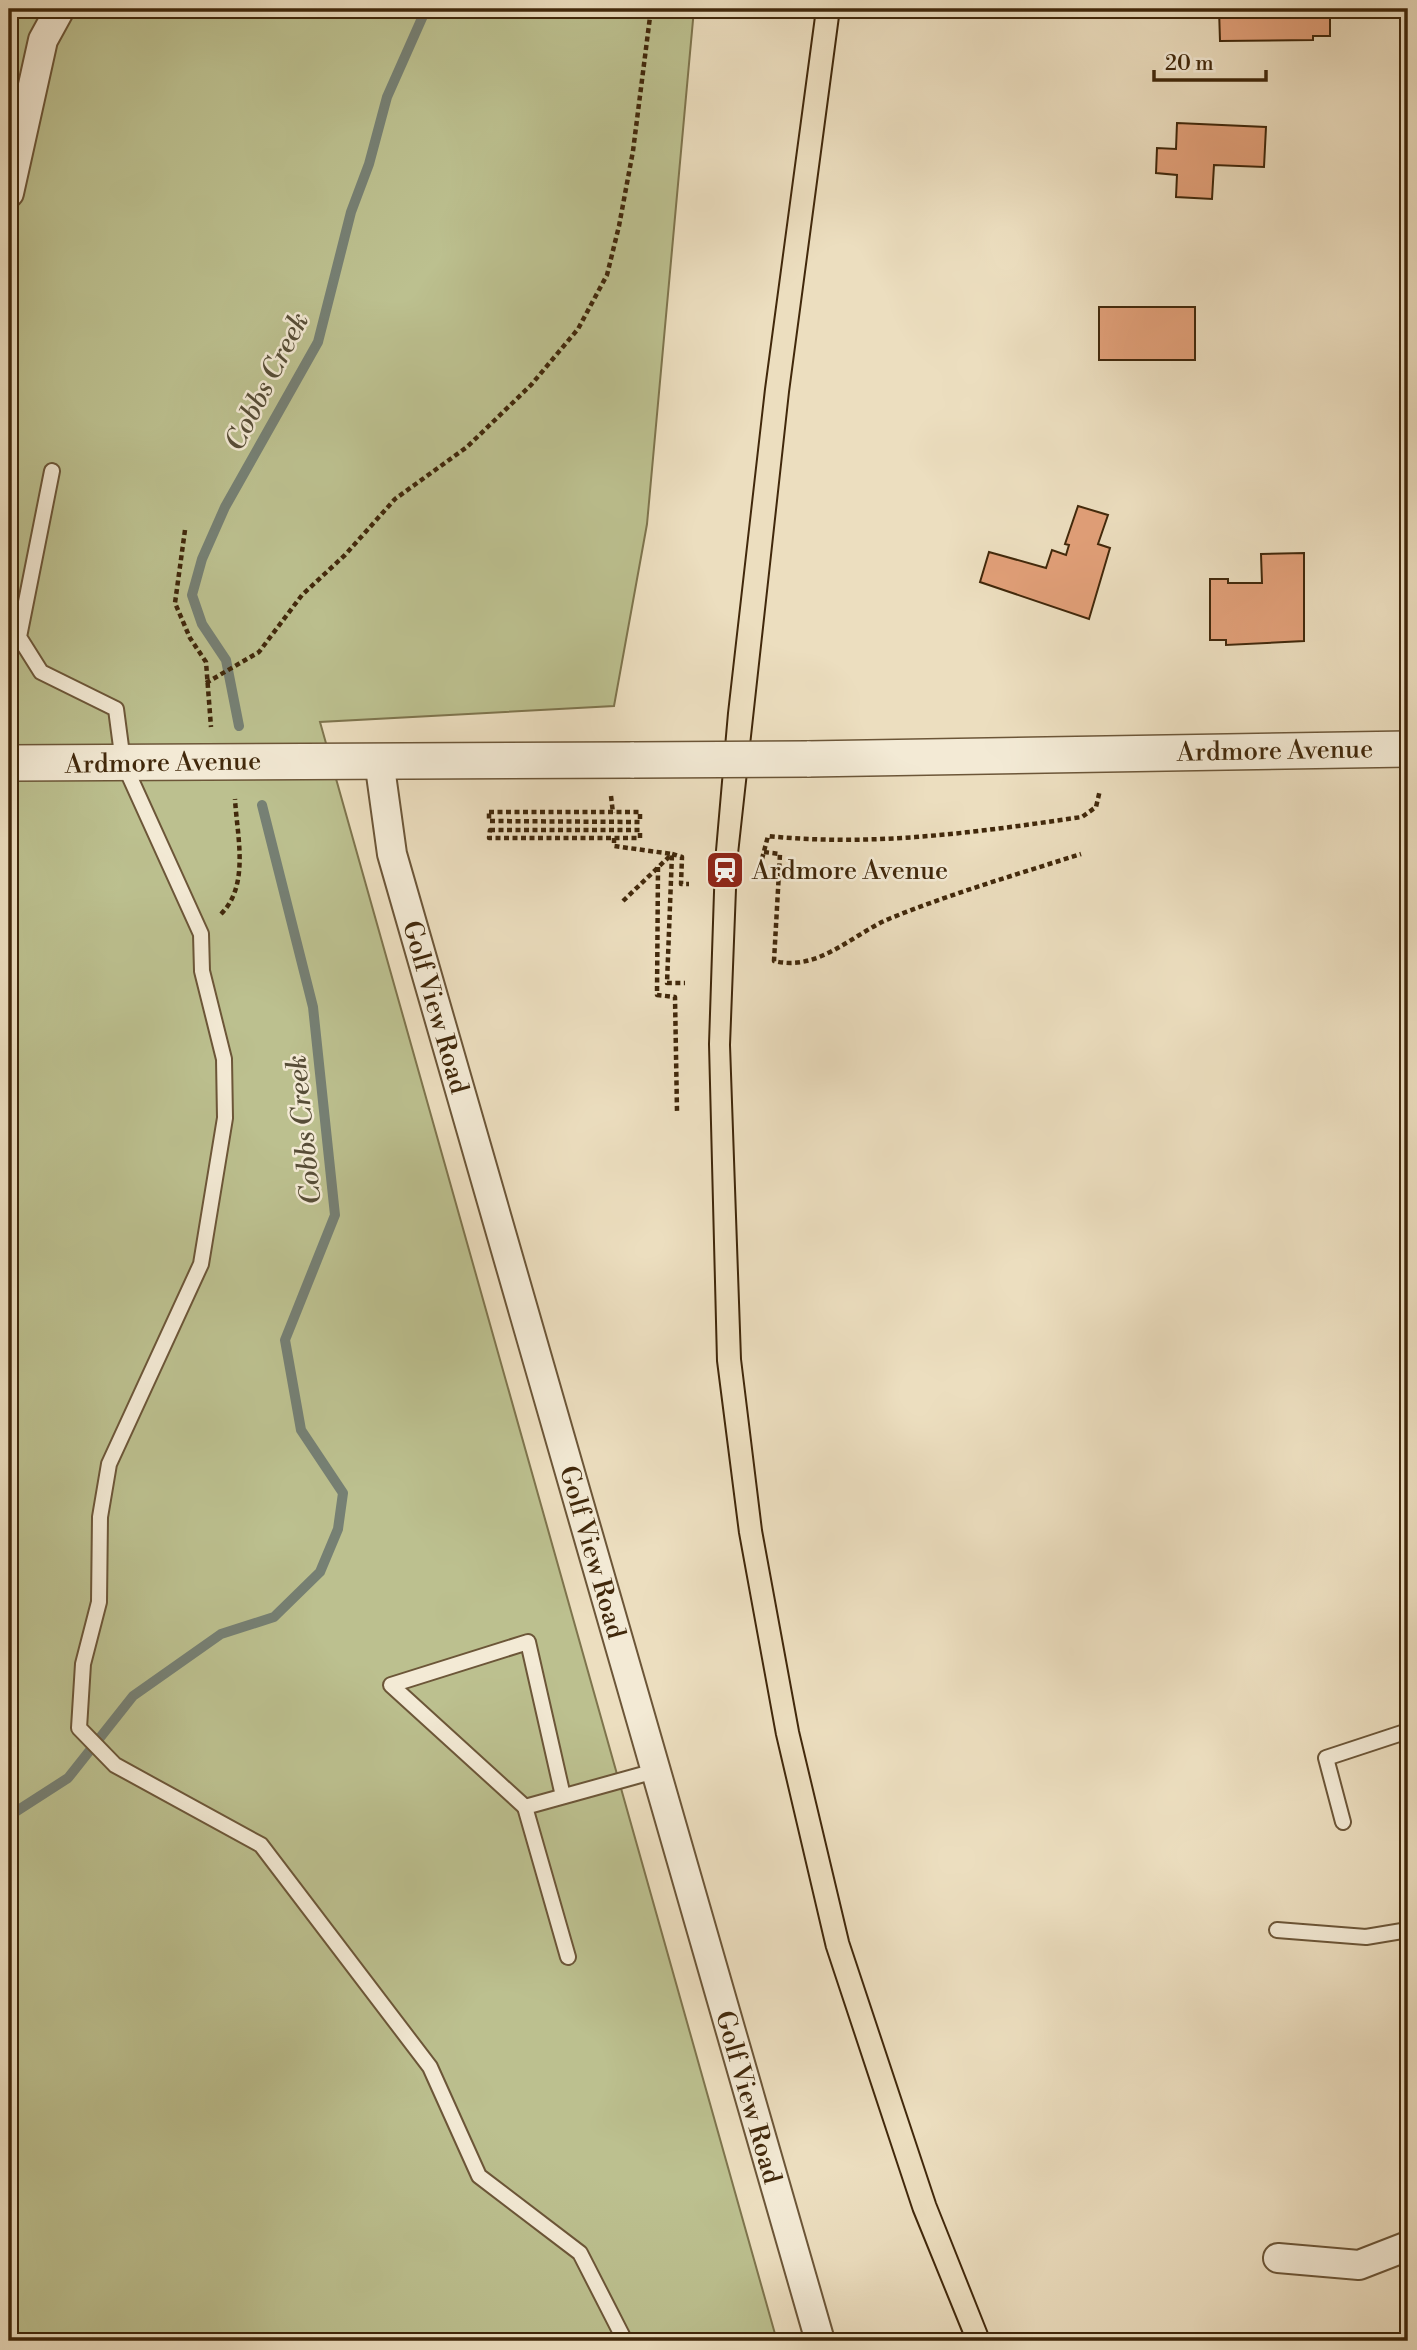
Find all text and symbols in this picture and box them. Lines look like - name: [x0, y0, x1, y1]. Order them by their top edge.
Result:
- scale bar: [1154, 38, 1266, 82]
- text: 20 m: [1165, 51, 1214, 77]
- water label: Cobbs Creek: [218, 307, 317, 457]
- street label: Ardmore Avenue: [1176, 733, 1373, 769]
- street label: Ardmore Avenue: [64, 745, 261, 781]
- station icon: Ardmore Avenue: [704, 849, 746, 891]
- place label: Ardmore Avenue: [751, 855, 948, 887]
- street label: Golf View Road: [395, 917, 475, 1098]
- water label: Cobbs Creek: [279, 1053, 330, 1207]
- street label: Golf View Road: [552, 1462, 632, 1643]
- street label: Golf View Road: [708, 2007, 788, 2188]

